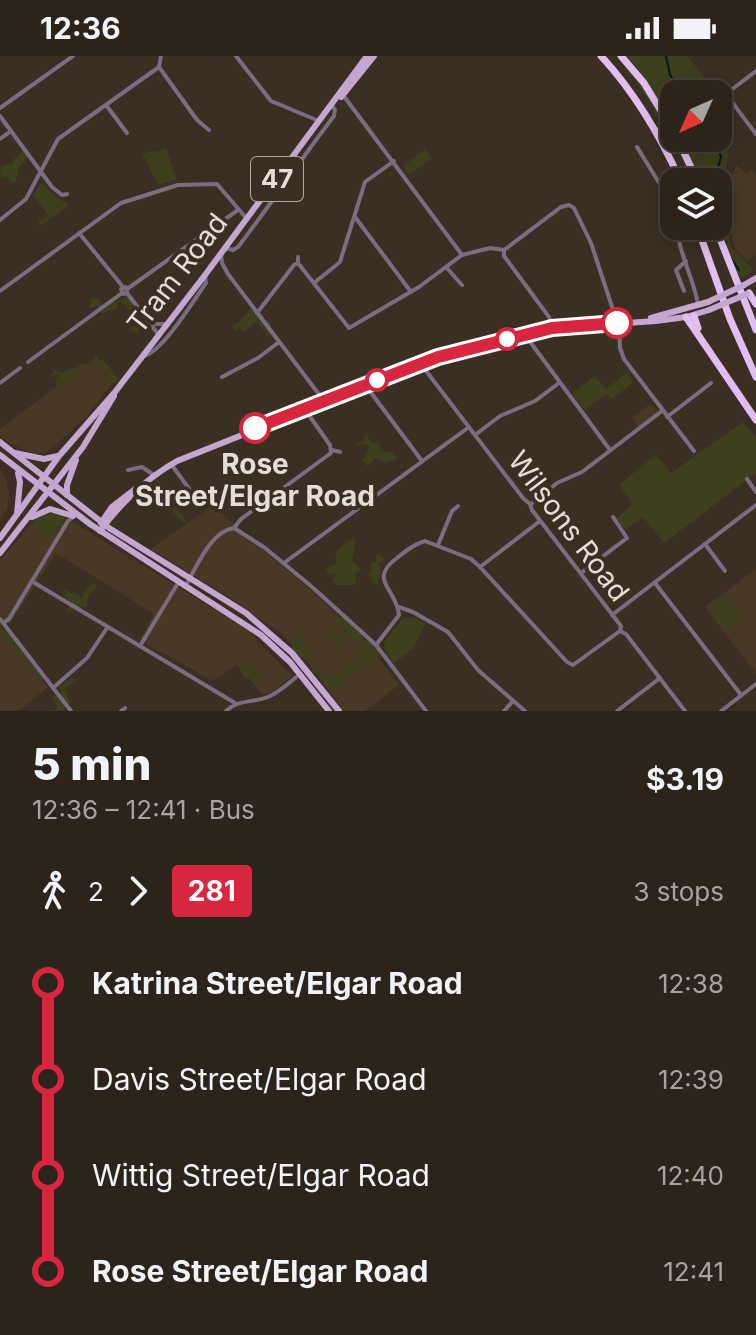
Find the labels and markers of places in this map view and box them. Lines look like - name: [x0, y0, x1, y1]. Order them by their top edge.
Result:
- unlabelled marker: [602, 308, 632, 338]
- unlabelled marker: [496, 328, 518, 350]
- unlabelled marker: [366, 369, 388, 391]
- marker: Rose Street/Elgar Road: [240, 413, 270, 443]
- place label: Rose Street/Elgar Road: [135, 447, 375, 513]

